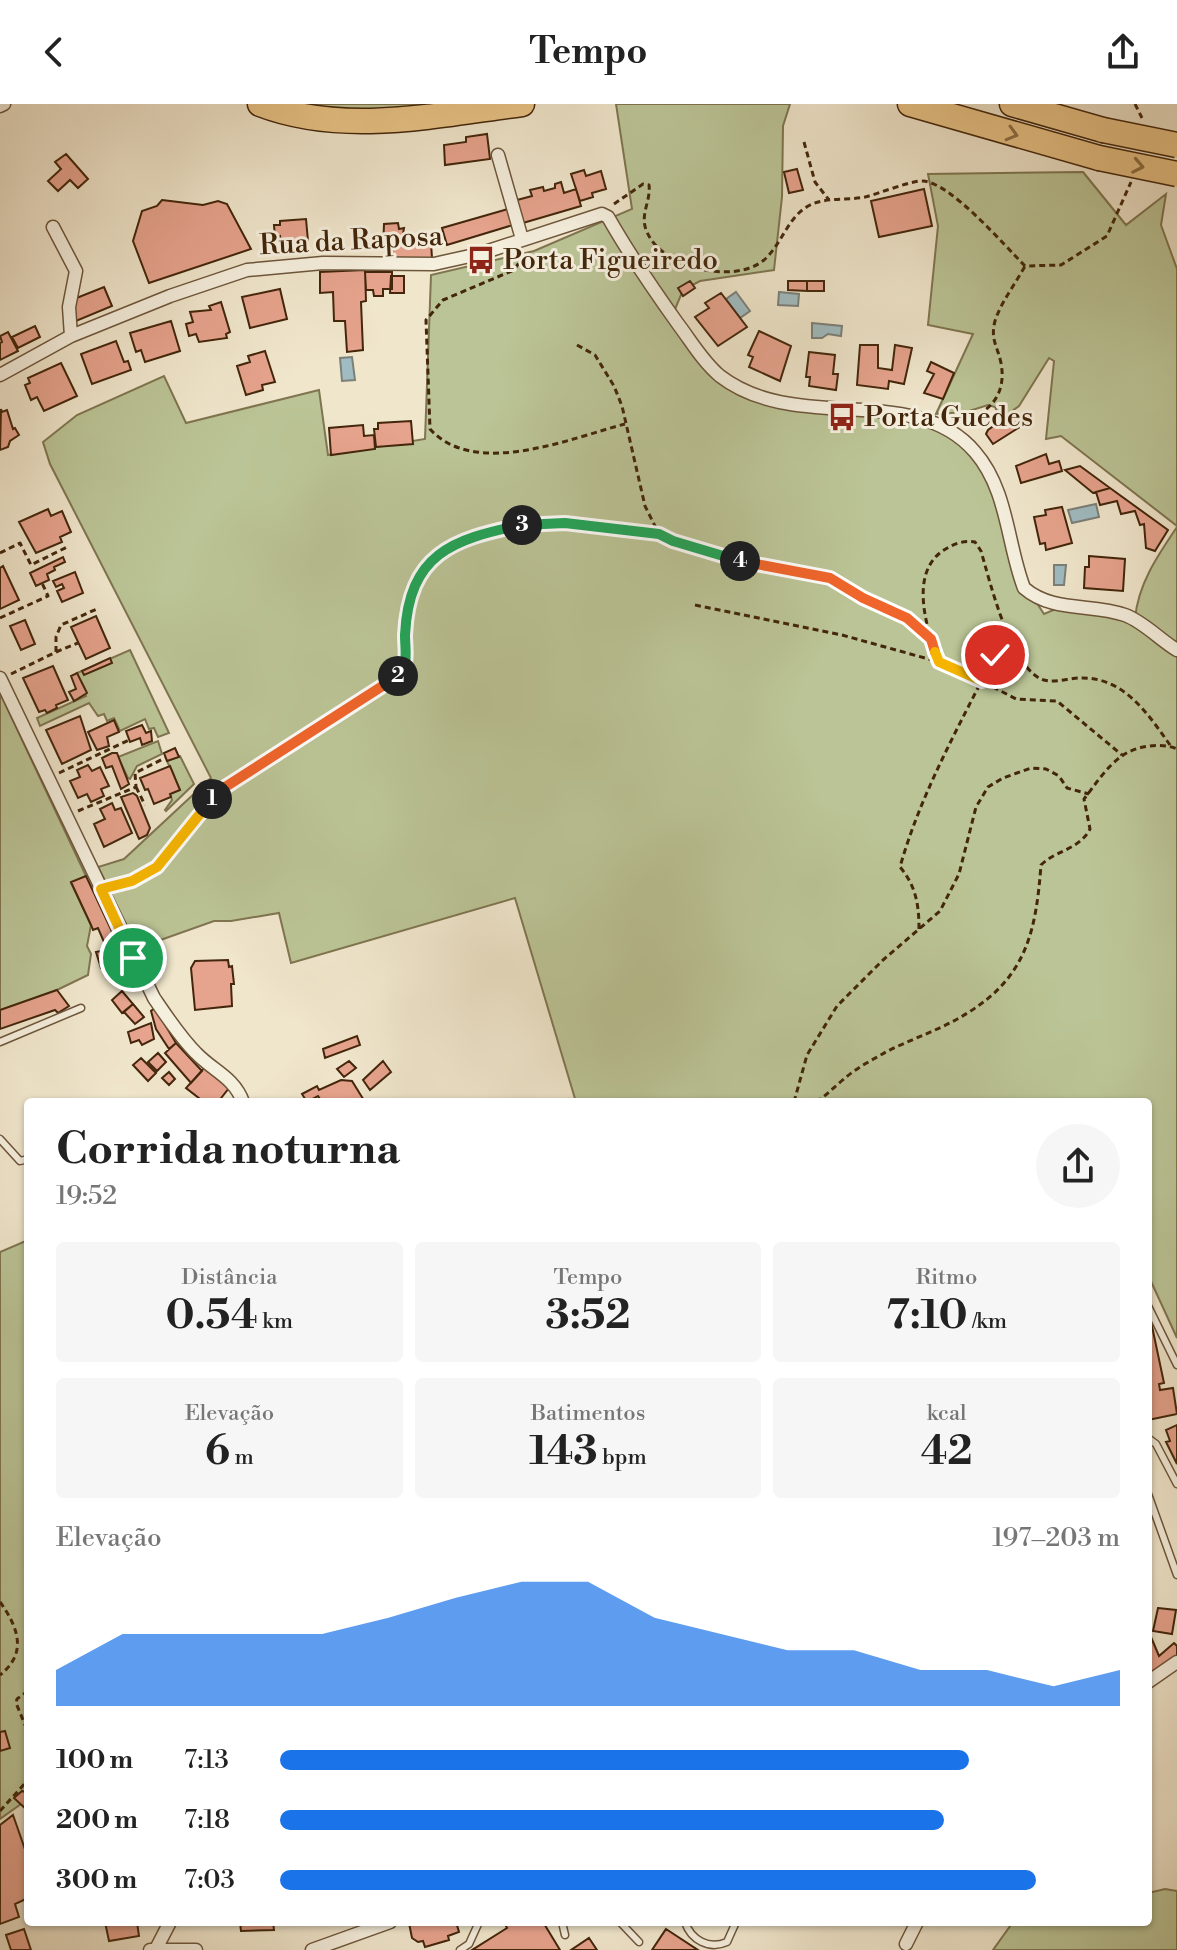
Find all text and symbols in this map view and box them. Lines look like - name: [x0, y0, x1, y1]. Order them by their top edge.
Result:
- icon: back: [32, 30, 76, 74]
- text: Tempo: [529, 30, 648, 75]
- icon: share: [1101, 30, 1145, 74]
- one-way arrow: [1005, 125, 1018, 141]
- one-way arrow: [1131, 157, 1144, 174]
- street label: Rua da Raposa: [258, 219, 444, 263]
- place label: Porta Figueiredo: [503, 243, 718, 278]
- bus stop icon: Porta Figueiredo: [466, 245, 496, 275]
- place label: Porta Guedes: [864, 400, 1033, 435]
- bus stop icon: Porta Guedes: [827, 402, 857, 432]
- pin: 3: [502, 505, 542, 545]
- text: 3: [515, 511, 529, 538]
- pin: 4: [720, 541, 760, 581]
- text: 4: [733, 547, 747, 574]
- pin: [961, 621, 1029, 689]
- icon: check: [973, 633, 1017, 677]
- pin: 2: [378, 656, 418, 696]
- text: 2: [391, 662, 405, 689]
- pin: 1: [192, 779, 232, 819]
- text: 1: [207, 785, 217, 812]
- pin: [99, 924, 167, 992]
- icon: arrive: [111, 936, 155, 980]
- text: Corrida noturna: [56, 1122, 400, 1177]
- button: share: [1036, 1124, 1120, 1208]
- text: 19:52: [56, 1180, 117, 1212]
- text: Distância: [181, 1264, 277, 1291]
- text: Tempo: [554, 1264, 622, 1291]
- text: Ritmo: [916, 1264, 977, 1291]
- text: 0.54: [166, 1291, 258, 1341]
- text: 3:52: [546, 1291, 630, 1341]
- text: 7:10: [886, 1291, 968, 1341]
- text: km: [258, 1308, 293, 1335]
- text: /km: [968, 1308, 1007, 1335]
- text: Elevação: [185, 1400, 274, 1427]
- text: Batimentos: [531, 1400, 645, 1427]
- text: kcal: [927, 1400, 967, 1427]
- text: 6: [205, 1427, 230, 1477]
- text: 143: [529, 1427, 598, 1477]
- text: 42: [921, 1427, 973, 1477]
- text: m: [230, 1444, 254, 1471]
- text: bpm: [598, 1444, 647, 1471]
- text: Elevação: [56, 1522, 162, 1554]
- text: 197–203 m: [992, 1522, 1120, 1554]
- text: 100 m: [56, 1744, 133, 1776]
- text: 7:13: [184, 1744, 229, 1776]
- text: 200 m: [56, 1804, 138, 1836]
- text: 7:18: [184, 1804, 230, 1836]
- text: 300 m: [56, 1864, 137, 1896]
- text: 7:03: [184, 1864, 235, 1896]

